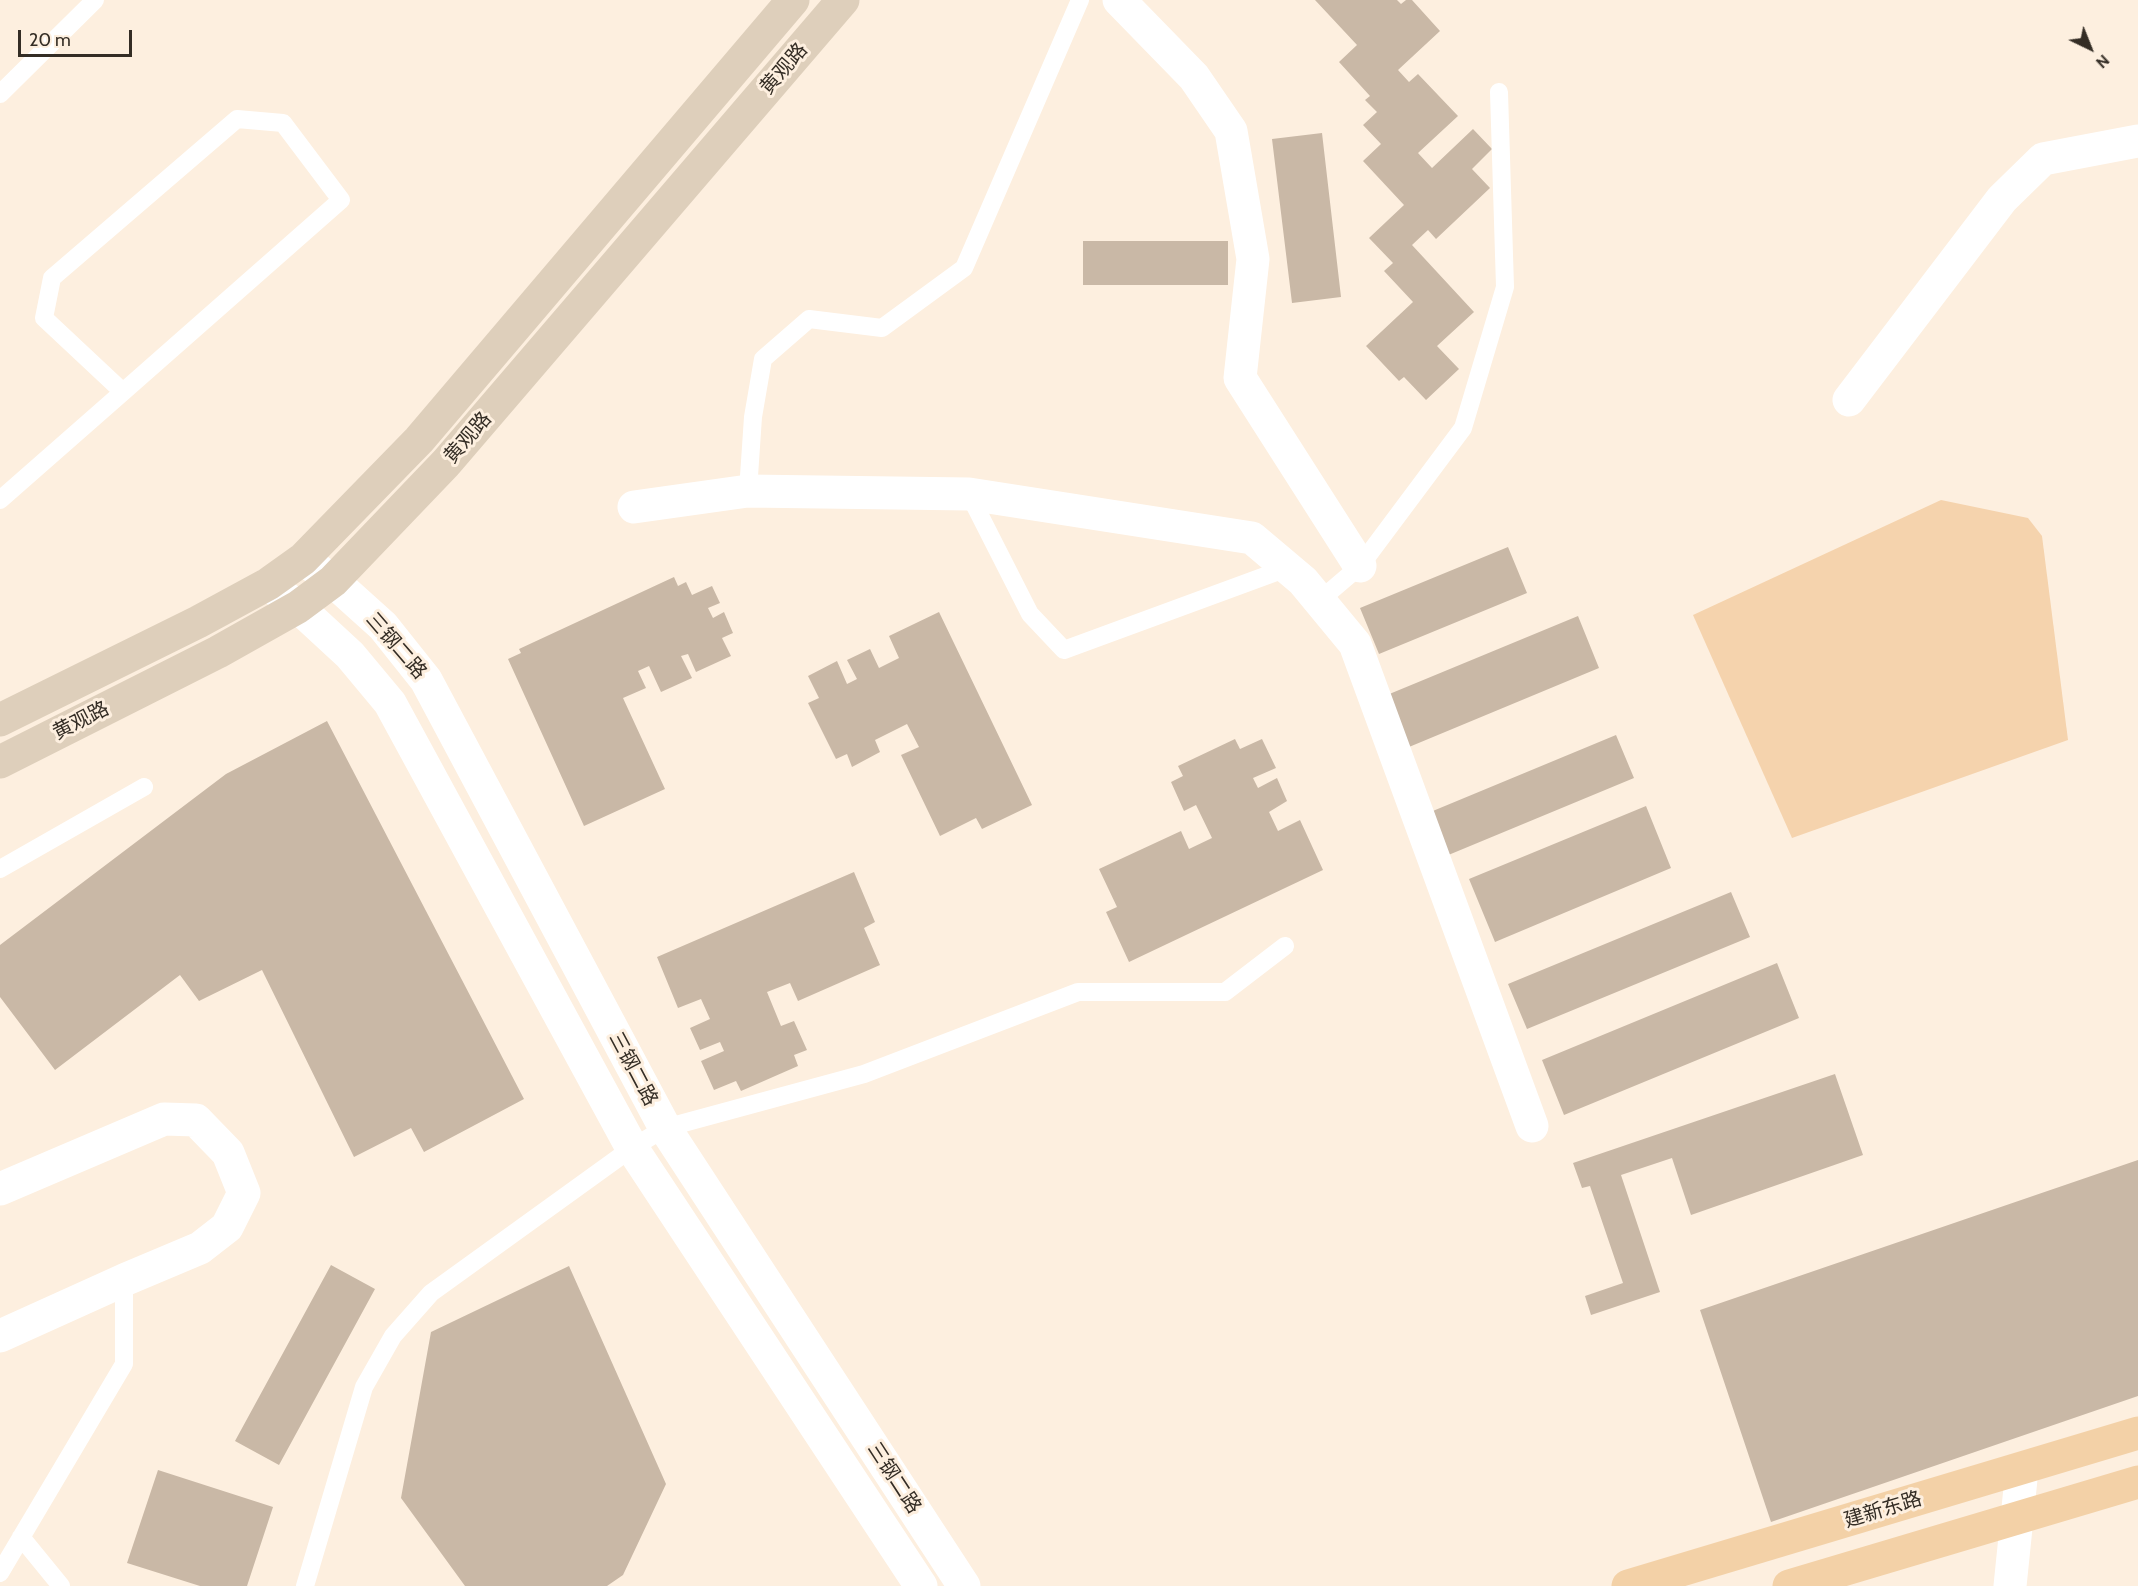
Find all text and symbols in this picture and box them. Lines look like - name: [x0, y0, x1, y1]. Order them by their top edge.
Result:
- scale bar: [21, 18, 135, 56]
- north arrow: [2060, 18, 2120, 78]
- text: 20 m: [29, 29, 71, 51]
- street label: 黄观路: [755, 38, 813, 100]
- text: N: [2092, 51, 2113, 72]
- street label: 黄观路: [439, 407, 497, 469]
- street label: 三钢二路: [361, 608, 431, 684]
- street label: 黄观路: [49, 697, 113, 745]
- street label: 三钢二路: [604, 1028, 662, 1110]
- street label: 三钢二路: [862, 1438, 926, 1518]
- street label: 建新东路: [1841, 1487, 1925, 1533]

